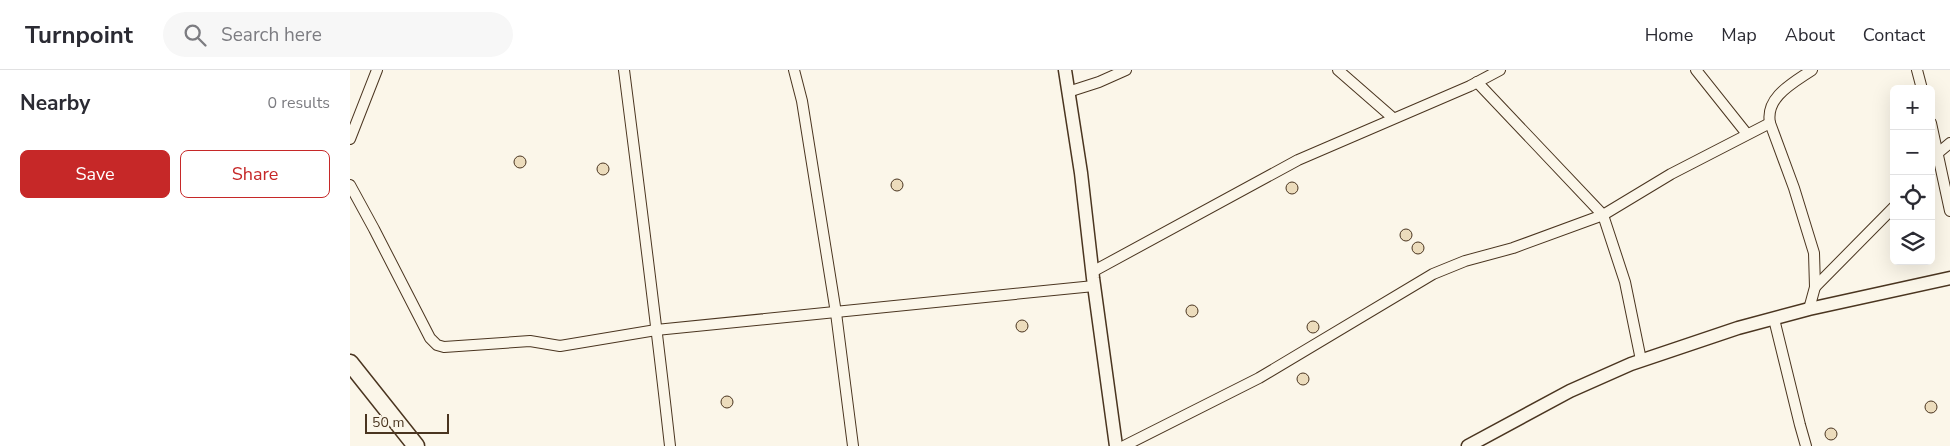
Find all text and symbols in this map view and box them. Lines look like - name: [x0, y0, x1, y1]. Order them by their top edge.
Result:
- search box: [163, 12, 513, 57]
- text: Turnpoint: [25, 19, 133, 51]
- icon: search: [181, 21, 209, 49]
- text: Search here: [221, 22, 322, 48]
- text: Home: [1645, 23, 1693, 47]
- text: Map: [1721, 23, 1757, 47]
- text: About: [1785, 23, 1835, 47]
- text: Contact: [1863, 23, 1925, 47]
- map controls: [1890, 85, 1935, 265]
- button: +: [1890, 85, 1935, 130]
- text: Nearby: [20, 89, 90, 117]
- text: 0 results: [268, 92, 330, 114]
- button: −: [1890, 130, 1935, 175]
- button: Save: [20, 150, 170, 198]
- button: Share: [180, 150, 330, 198]
- button: locate: [1890, 175, 1935, 220]
- button: layers: [1890, 220, 1935, 265]
- scale bar: [365, 411, 449, 434]
- text: 50 m: [372, 413, 404, 432]

